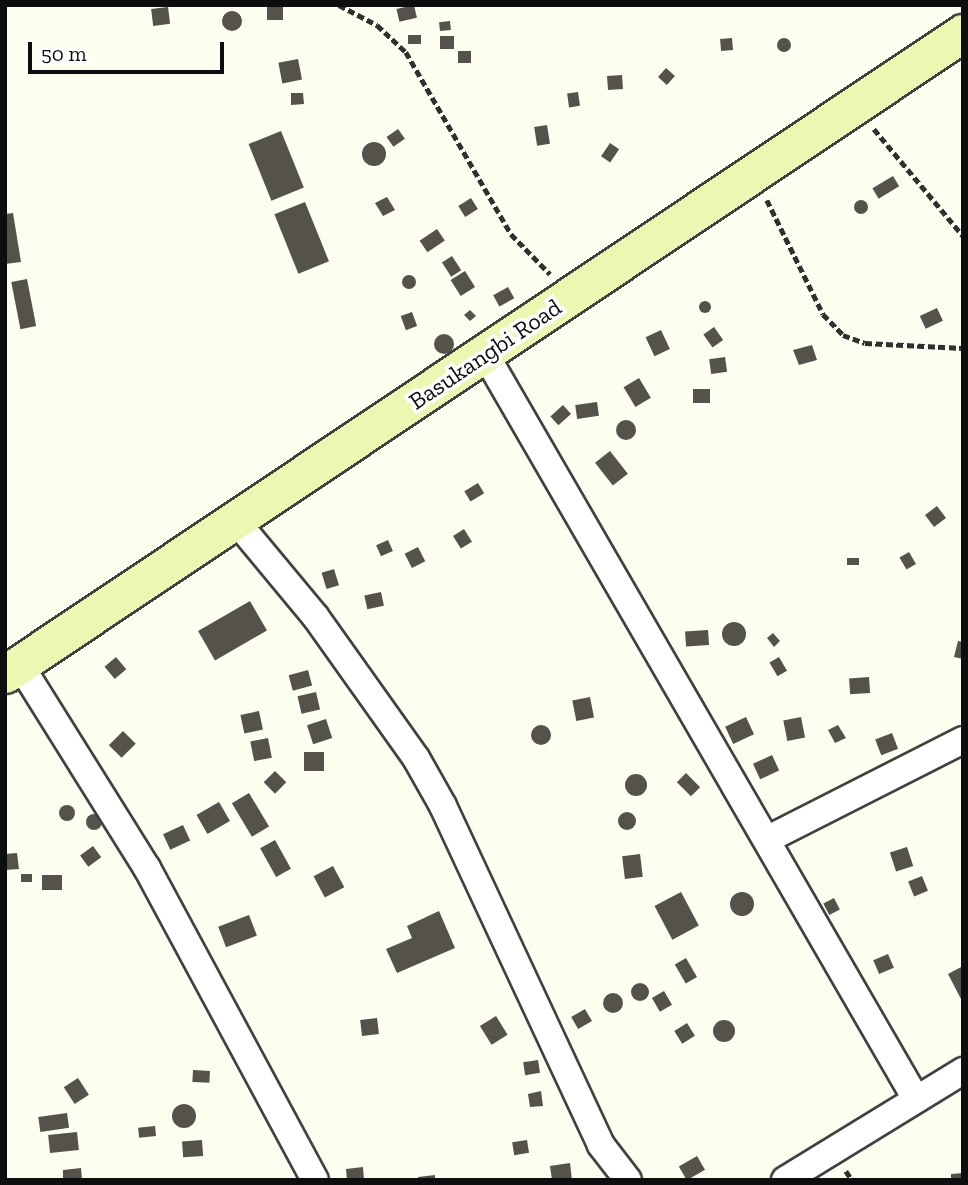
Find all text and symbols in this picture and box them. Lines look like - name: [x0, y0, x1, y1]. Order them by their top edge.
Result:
- scale bar: [32, 28, 228, 72]
- text: 50 m: [41, 41, 87, 66]
- street label: Basukangbi Road: [403, 292, 567, 416]

